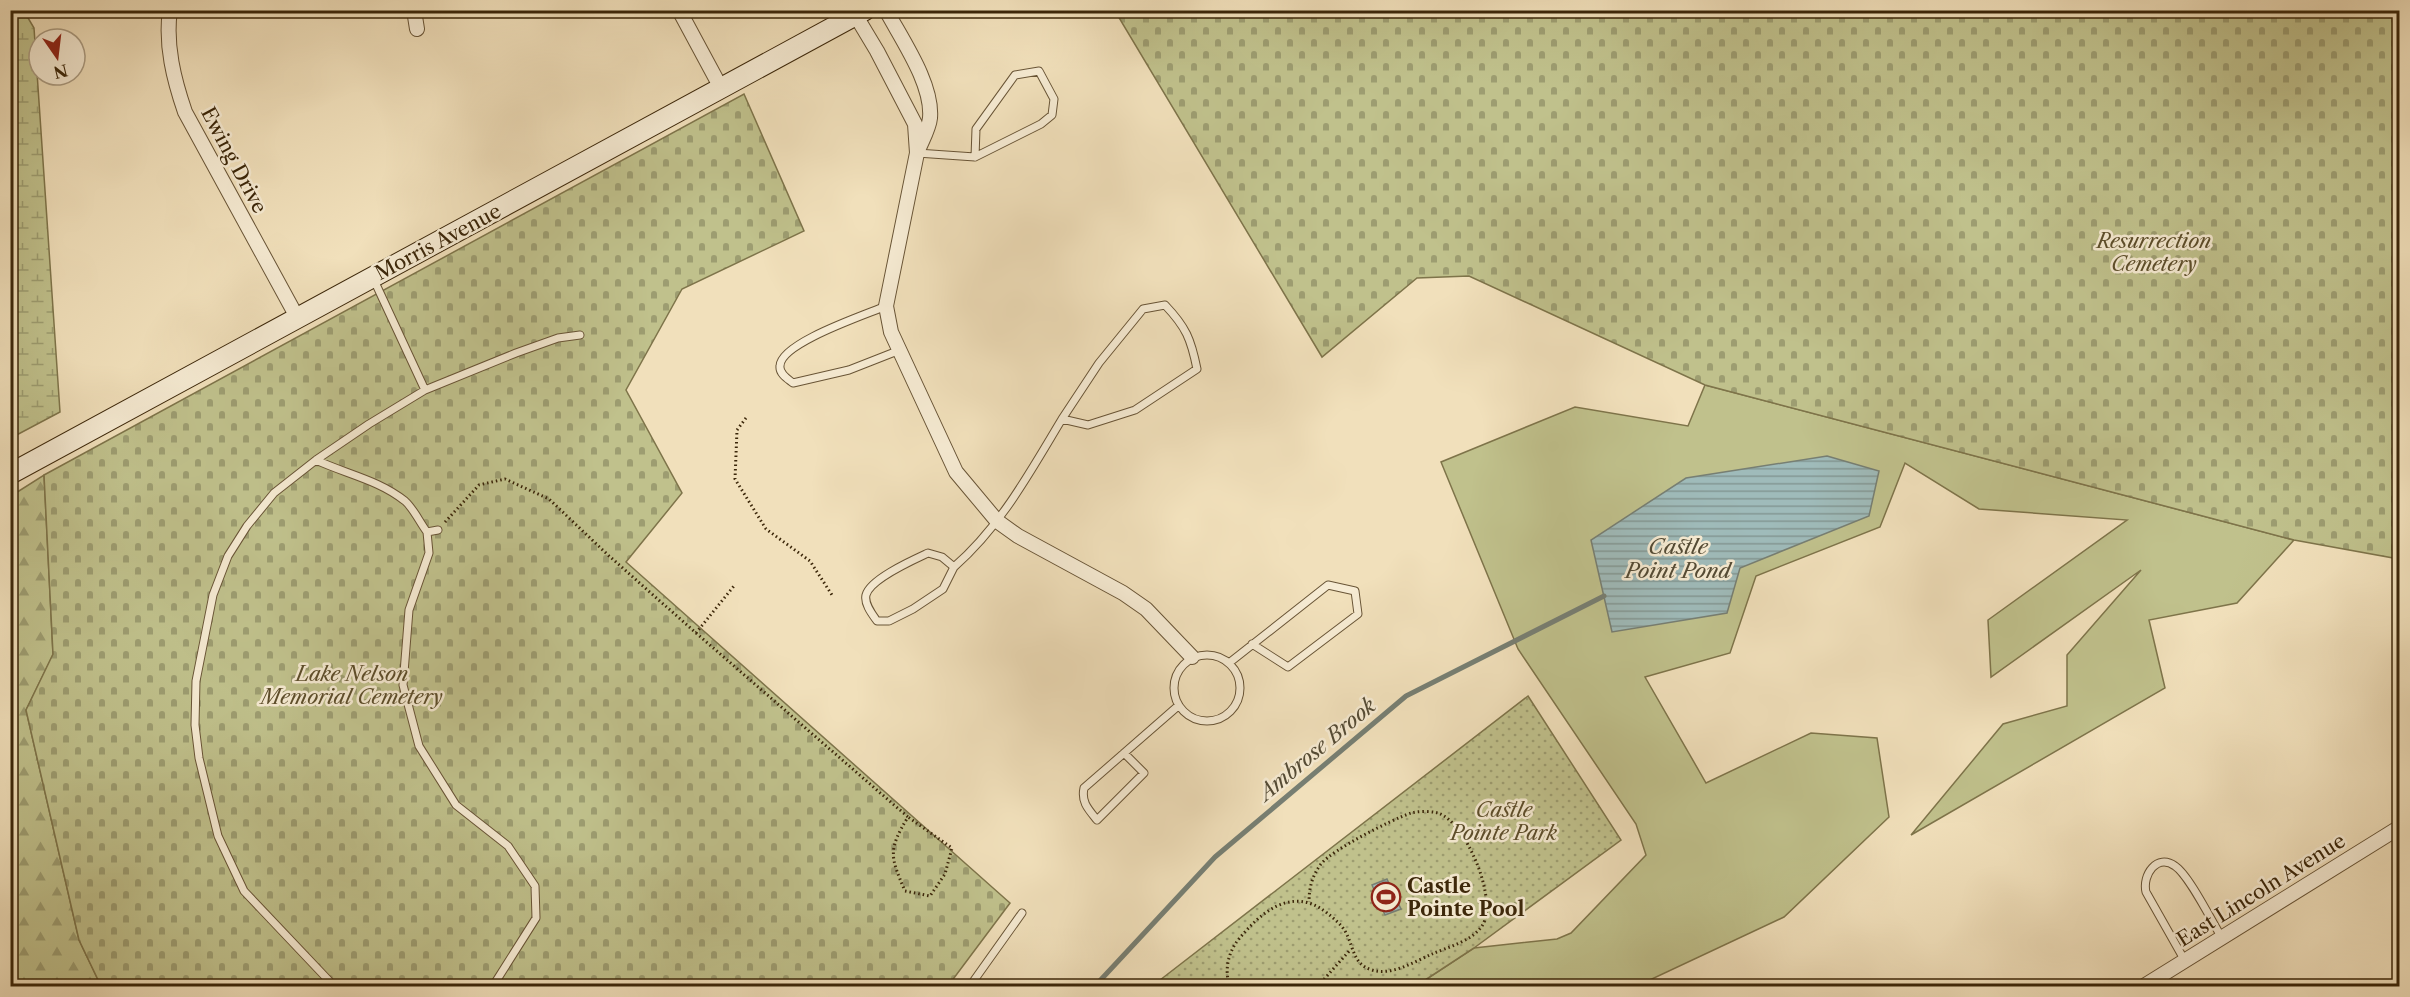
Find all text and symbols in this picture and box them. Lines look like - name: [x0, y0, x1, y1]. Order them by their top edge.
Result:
- north arrow: [27, 27, 87, 87]
- text: N: [51, 60, 70, 83]
- street label: Ewing Drive: [196, 103, 272, 217]
- street label: Morris Avenue: [371, 199, 505, 285]
- park label: Resurrection Cemetery: [2095, 229, 2211, 276]
- water label: Castle Point Pond: [1623, 534, 1733, 583]
- park label: Lake Nelson Memorial Cemetery: [259, 662, 443, 709]
- water label: Ambrose Brook: [1251, 693, 1381, 807]
- park label: Castle Pointe Park: [1449, 798, 1558, 845]
- street label: East Lincoln Avenue: [2172, 828, 2350, 952]
- place label: Castle Pointe Pool: [1407, 874, 1524, 921]
- sports icon: Castle Pointe Pool: [1370, 881, 1402, 913]

